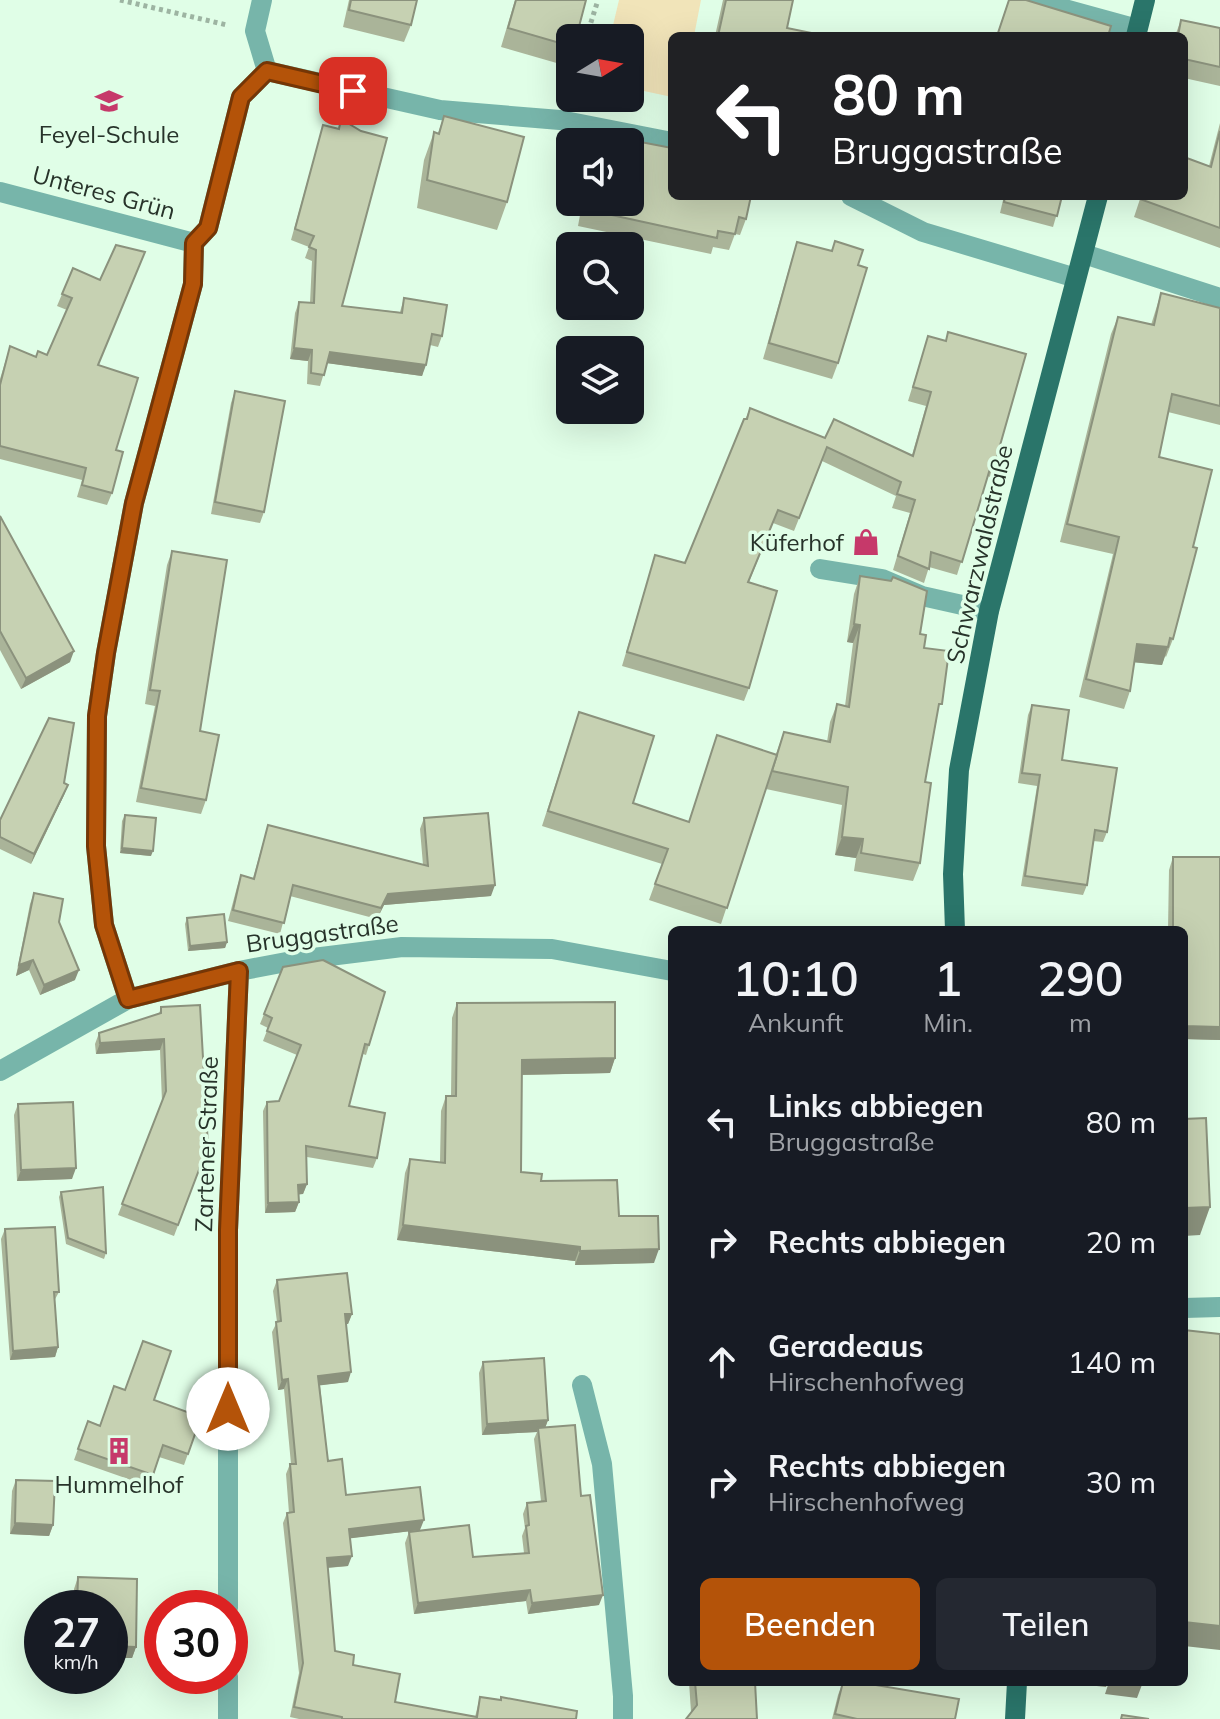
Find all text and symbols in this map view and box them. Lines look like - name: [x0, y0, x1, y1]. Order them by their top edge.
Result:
- north arrow: [556, 24, 644, 112]
- map controls: [556, 24, 644, 424]
- pin: [319, 57, 387, 125]
- text: 80 m: [832, 59, 965, 129]
- icon: left: [700, 64, 804, 168]
- icon: arrive: [331, 69, 375, 113]
- school or university icon: Feyel-Schule: [94, 86, 124, 116]
- place label: Feyel-Schule: [39, 119, 179, 149]
- button: sound: [556, 128, 644, 216]
- text: Bruggastraße: [832, 128, 1063, 173]
- street label: Unteres Grün: [29, 159, 179, 225]
- button: search: [556, 232, 644, 320]
- button: layers: [556, 336, 644, 424]
- street label: Schwarzwaldstraße: [939, 442, 1019, 666]
- place label: Küferhof: [750, 527, 845, 557]
- shop icon: Küferhof: [851, 527, 881, 557]
- street label: Bruggastraße: [244, 907, 400, 959]
- text: 10:10: [732, 948, 859, 1008]
- text: 1: [934, 948, 962, 1008]
- text: 290: [1037, 948, 1124, 1008]
- text: Ankunft: [748, 1006, 843, 1039]
- text: Min.: [923, 1006, 973, 1039]
- text: m: [1069, 1006, 1092, 1039]
- street label: Zartener Straße: [188, 1056, 224, 1232]
- text: Links abbiegen: [768, 1087, 984, 1125]
- icon: left: [700, 1100, 744, 1144]
- text: 80 m: [1086, 1103, 1156, 1141]
- text: Bruggastraße: [768, 1125, 934, 1158]
- icon: right: [700, 1220, 744, 1264]
- text: Rechts abbiegen: [768, 1223, 1006, 1261]
- text: 20 m: [1086, 1223, 1156, 1261]
- text: Geradeaus: [768, 1327, 923, 1365]
- icon: ahead: [700, 1340, 744, 1384]
- text: 140 m: [1068, 1343, 1156, 1381]
- text: Hirschenhofweg: [768, 1365, 965, 1398]
- position arrow: [186, 1367, 270, 1451]
- building icon: Hummelhof: [104, 1436, 134, 1466]
- text: Rechts abbiegen: [768, 1447, 1006, 1485]
- icon: right: [700, 1460, 744, 1504]
- text: 30 m: [1086, 1463, 1156, 1501]
- place label: Hummelhof: [55, 1469, 184, 1499]
- text: Hirschenhofweg: [768, 1485, 965, 1518]
- button: Beenden: [700, 1578, 920, 1670]
- button: Teilen: [936, 1578, 1156, 1670]
- speed limit sign: 30: [144, 1590, 248, 1694]
- text: 27: [52, 1607, 100, 1657]
- text: km/h: [53, 1649, 99, 1674]

